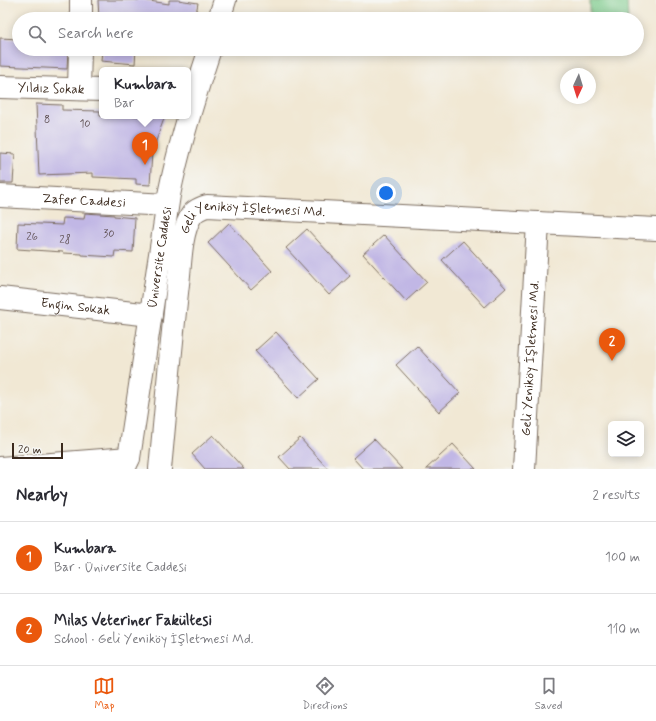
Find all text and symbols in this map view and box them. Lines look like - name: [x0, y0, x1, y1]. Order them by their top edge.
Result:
- search box: [12, 12, 644, 56]
- icon: search: [26, 23, 48, 45]
- text: Search here: [58, 24, 134, 44]
- popup: [99, 67, 191, 119]
- north arrow: [560, 68, 596, 104]
- text: Kumbara: [114, 75, 176, 95]
- street label: Yıldız Sokak: [17, 79, 85, 98]
- text: Bar: [114, 95, 134, 112]
- house number: 8: [44, 113, 50, 127]
- house number: 10: [79, 117, 91, 131]
- pin: 1: [132, 132, 158, 165]
- your location: [376, 183, 396, 203]
- street label: Zafer Caddesi: [42, 190, 126, 211]
- street label: Geli Yeniköy İşletmesi Md.: [176, 197, 326, 236]
- street label: Üniversite Caddesi: [143, 205, 176, 309]
- house number: 30: [103, 227, 115, 241]
- house number: 26: [26, 230, 38, 244]
- house number: 28: [59, 233, 71, 247]
- street label: Geli Yeniköy İşletmesi Md.: [517, 279, 543, 437]
- street label: Engin Sokak: [40, 294, 112, 319]
- pin: 2: [599, 328, 625, 361]
- map controls: [608, 421, 644, 457]
- button: layers: [608, 421, 644, 457]
- scale bar: [12, 441, 63, 460]
- text: 20 m: [18, 443, 41, 457]
- text: Nearby: [16, 484, 68, 506]
- text: 2 results: [593, 487, 640, 504]
- text: Kumbara: [54, 539, 116, 559]
- text: 1: [26, 549, 32, 566]
- text: 100 m: [605, 549, 640, 566]
- text: Bar · Üniversite Caddesi: [54, 559, 187, 576]
- text: Milas Veteriner Fakültesi: [54, 611, 212, 631]
- text: 2: [26, 621, 32, 638]
- text: 110 m: [607, 621, 640, 638]
- text: School · Geli Yeniköy İşletmesi Md.: [54, 631, 254, 648]
- tab: Map: [93, 675, 115, 713]
- tab: Directions: [302, 675, 348, 713]
- tab: Saved: [535, 675, 562, 713]

